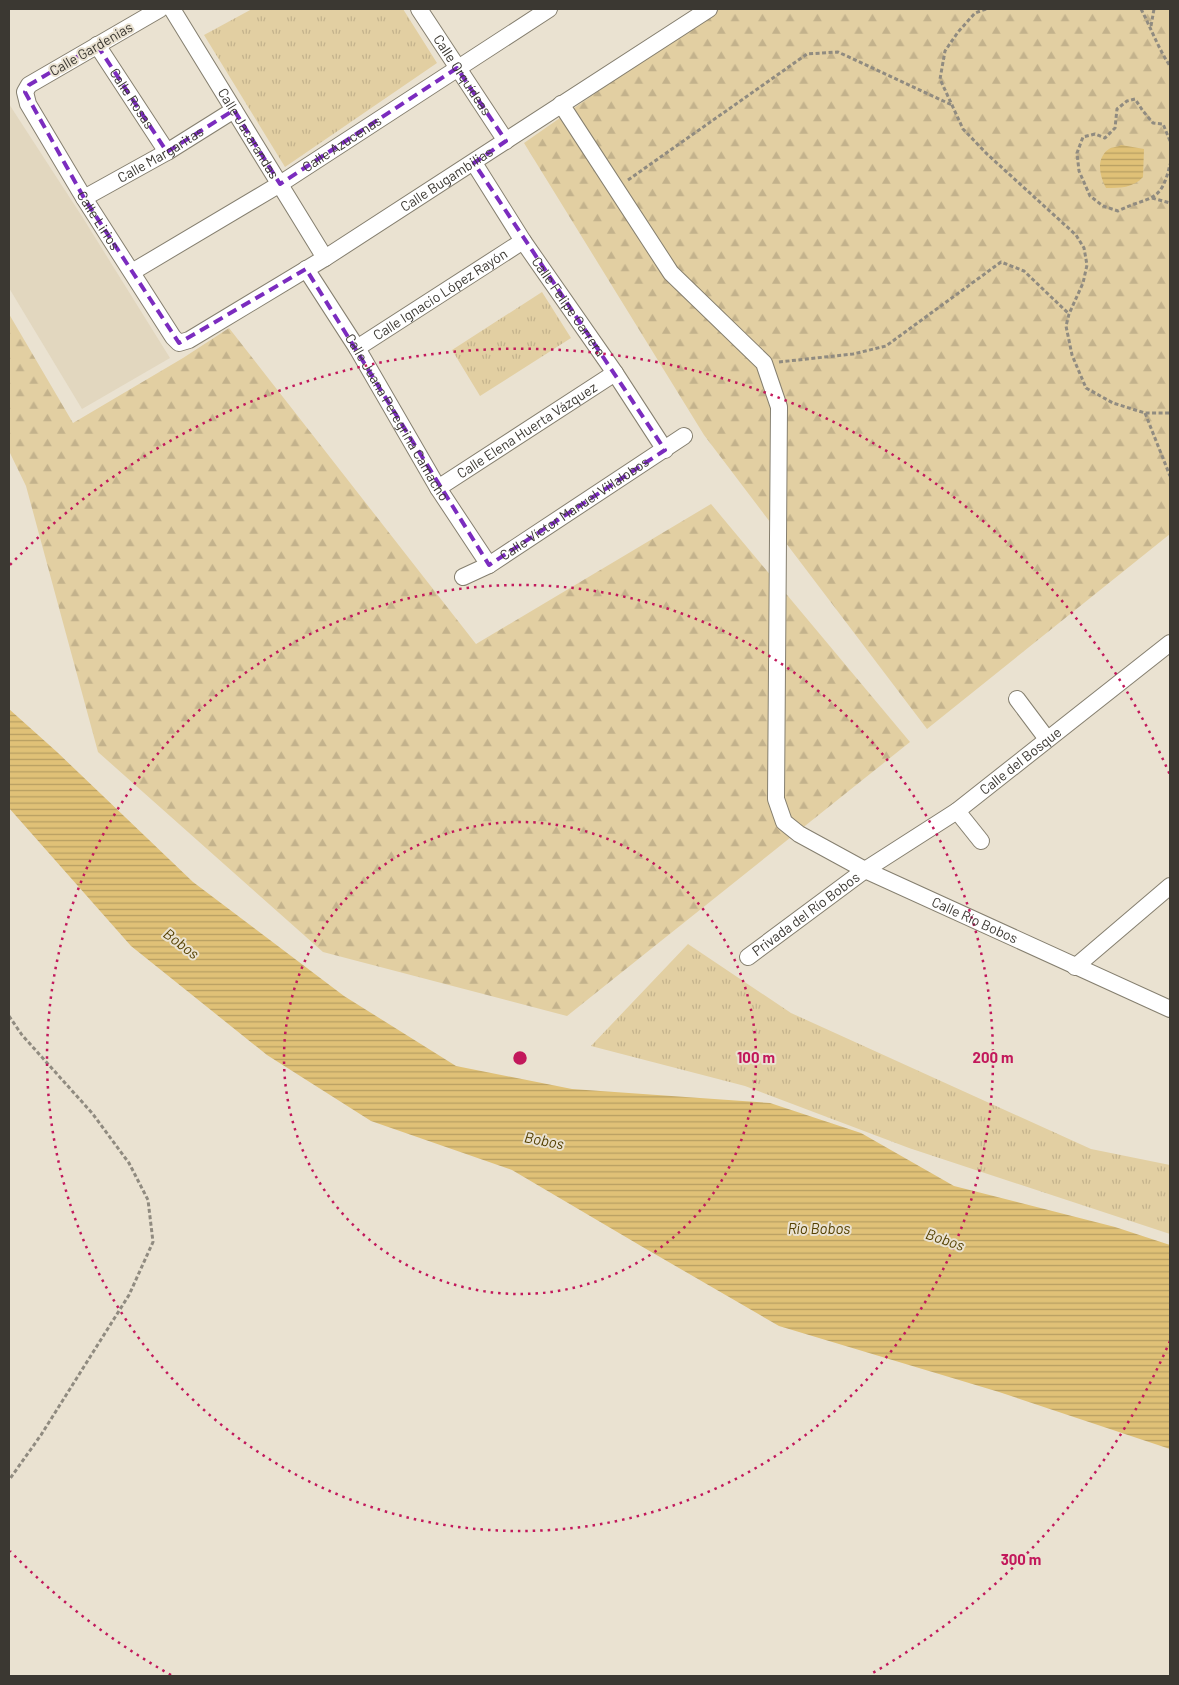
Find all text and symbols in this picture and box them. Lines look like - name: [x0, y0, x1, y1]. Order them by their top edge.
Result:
- street label: Calle Gardenias: [46, 18, 136, 79]
- street label: Calle Orquídeas: [430, 31, 496, 118]
- street label: Calle Rosas: [106, 65, 159, 132]
- street label: Calle Jacarandas: [215, 85, 283, 182]
- street label: Calle Azucenas: [299, 111, 384, 175]
- street label: Calle Margaritas: [114, 122, 207, 186]
- street label: Calle Bugambilias: [397, 142, 496, 215]
- street label: Calle Lirios: [74, 188, 124, 253]
- street label: Calle Ignacio López Rayón: [370, 245, 510, 343]
- street label: Calle Felipe Carrera: [529, 253, 610, 359]
- street label: Calle Juana Peregrina Camacho: [342, 330, 453, 504]
- street label: Calle Elena Huerta Vázquez: [453, 378, 600, 481]
- street label: Calle Víctor Manuel Villalobos: [496, 453, 652, 564]
- street label: Calle del Bosque: [976, 723, 1064, 798]
- street label: Privada del Río Bobos: [748, 868, 863, 959]
- street label: Calle Río Bobos: [929, 893, 1021, 947]
- water label: Bobos: [160, 924, 203, 962]
- text: 100 m: [737, 1048, 775, 1066]
- text: 200 m: [972, 1048, 1014, 1066]
- centre of rings: [511, 1049, 529, 1067]
- water label: Bobos: [523, 1127, 565, 1153]
- water label: Río Bobos: [788, 1219, 850, 1237]
- water label: Bobos: [924, 1224, 967, 1254]
- text: 300 m: [1001, 1550, 1041, 1568]

